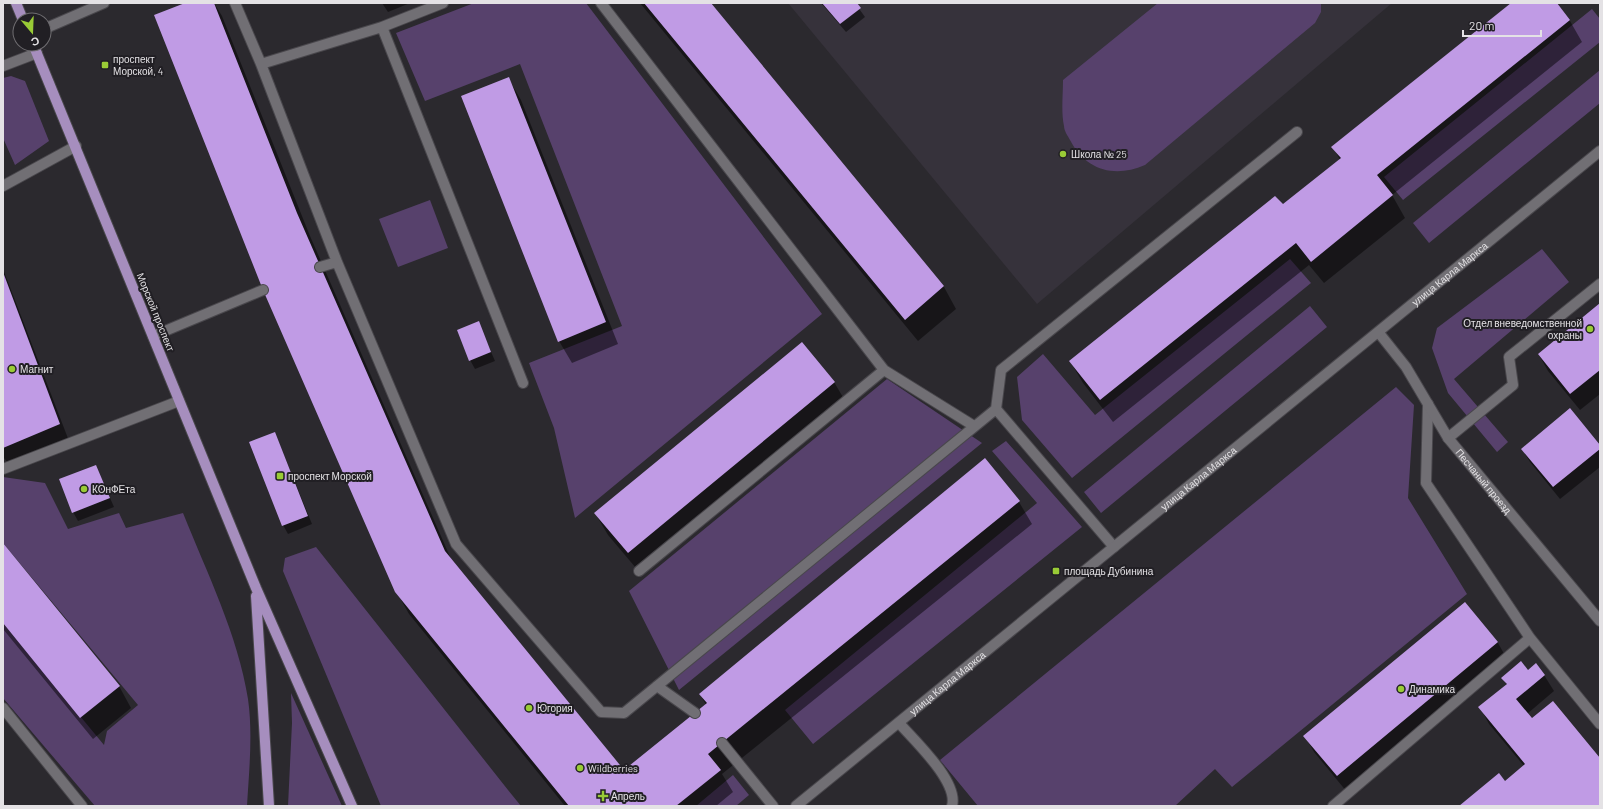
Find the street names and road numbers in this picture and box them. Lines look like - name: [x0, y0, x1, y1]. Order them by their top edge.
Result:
- street label: улица Карла Маркса: [1409, 239, 1490, 308]
- street label: Морской проспект: [135, 271, 177, 353]
- street label: улица Карла Маркса: [1158, 444, 1239, 513]
- street label: Песчаный проезд: [1453, 446, 1514, 516]
- street label: улица Карла Маркса: [907, 648, 988, 717]

